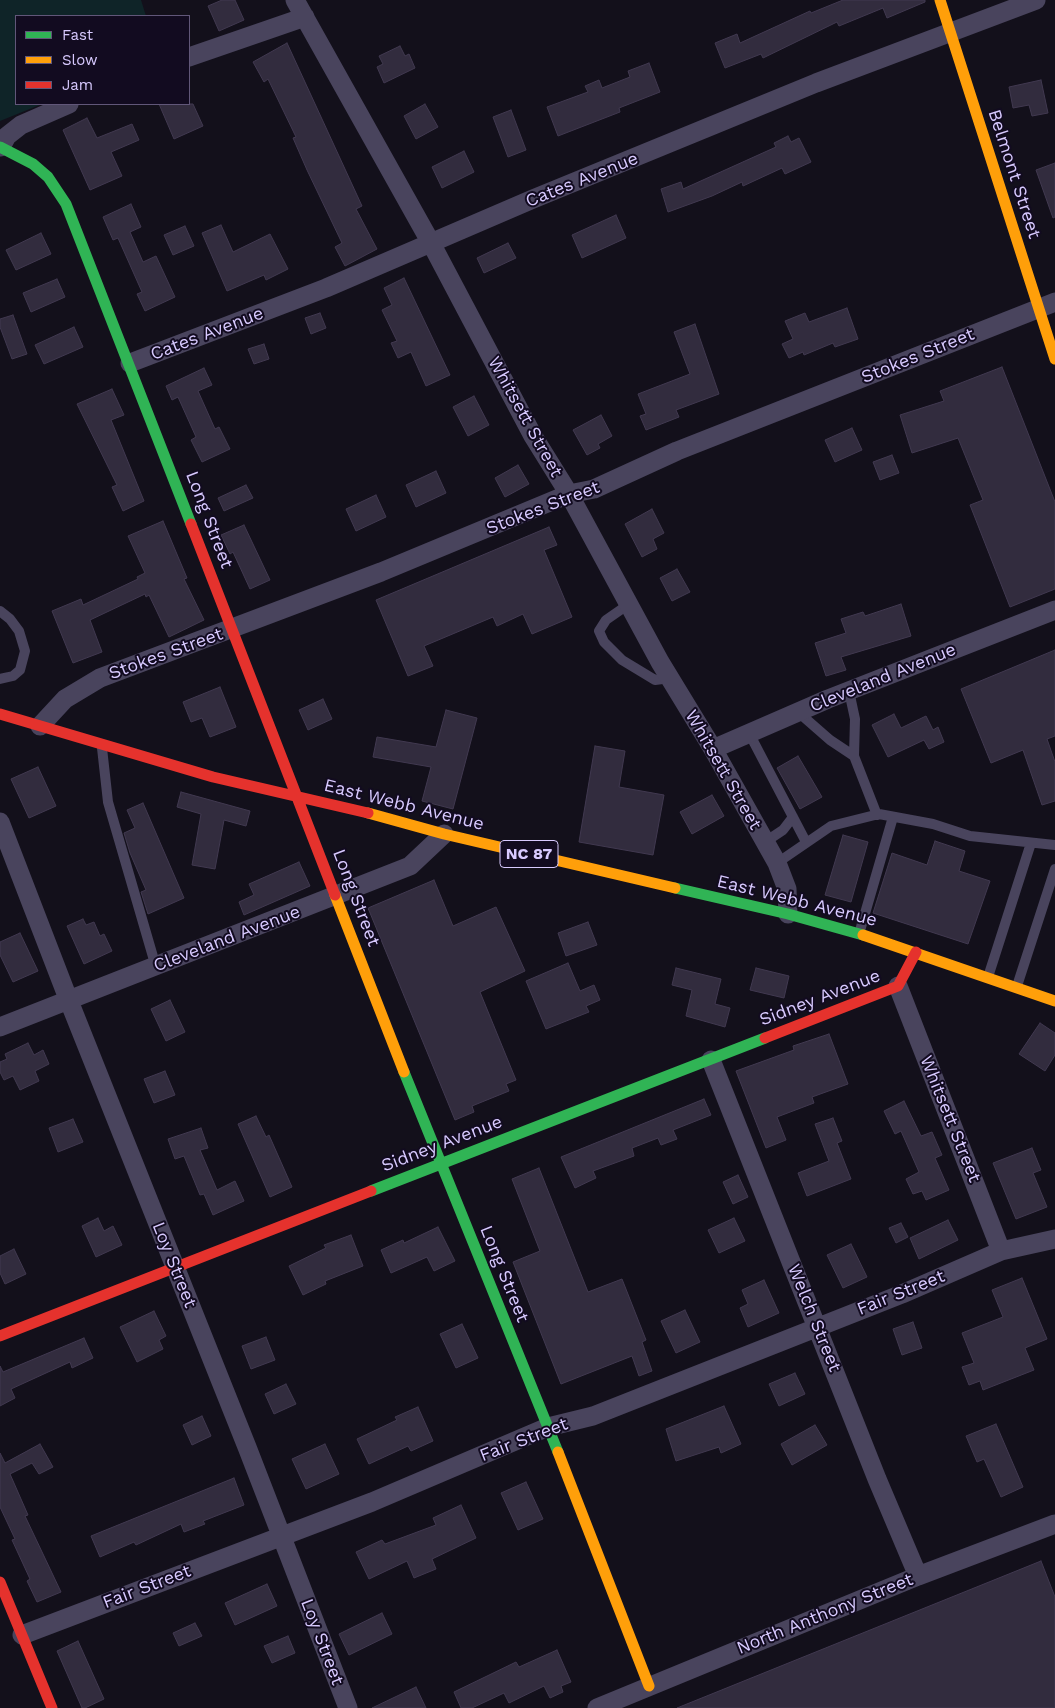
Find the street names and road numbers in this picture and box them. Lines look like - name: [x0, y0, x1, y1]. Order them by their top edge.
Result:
- street label: Belmont Street: [983, 107, 1045, 241]
- street label: Cates Avenue: [523, 148, 641, 212]
- street label: Cates Avenue: [147, 303, 267, 365]
- street label: Stokes Street: [858, 324, 978, 388]
- street label: Whitsett Street: [483, 353, 567, 481]
- street label: Long Street: [181, 468, 237, 572]
- street label: Stokes Street: [483, 476, 603, 540]
- street label: Stokes Street: [106, 623, 226, 685]
- street label: Cleveland Avenue: [807, 639, 959, 717]
- street label: Whitsett Street: [680, 706, 766, 834]
- street label: East Webb Avenue: [322, 775, 486, 835]
- road number: NC 87: [500, 841, 558, 868]
- street label: Long Street: [328, 846, 384, 950]
- street label: East Webb Avenue: [715, 871, 879, 931]
- street label: Cleveland Avenue: [150, 901, 304, 977]
- street label: Sidney Avenue: [757, 965, 883, 1031]
- street label: Whitsett Street: [915, 1053, 985, 1185]
- street label: Sidney Avenue: [379, 1111, 505, 1177]
- street label: Loy Street: [147, 1219, 201, 1311]
- street label: Long Street: [475, 1223, 533, 1325]
- street label: Welch Street: [783, 1261, 845, 1375]
- street label: Fair Street: [854, 1266, 948, 1320]
- street label: Fair Street: [477, 1413, 571, 1467]
- street label: Fair Street: [100, 1560, 194, 1614]
- street label: North Anthony Street: [734, 1569, 916, 1659]
- street label: Loy Street: [296, 1596, 348, 1688]

